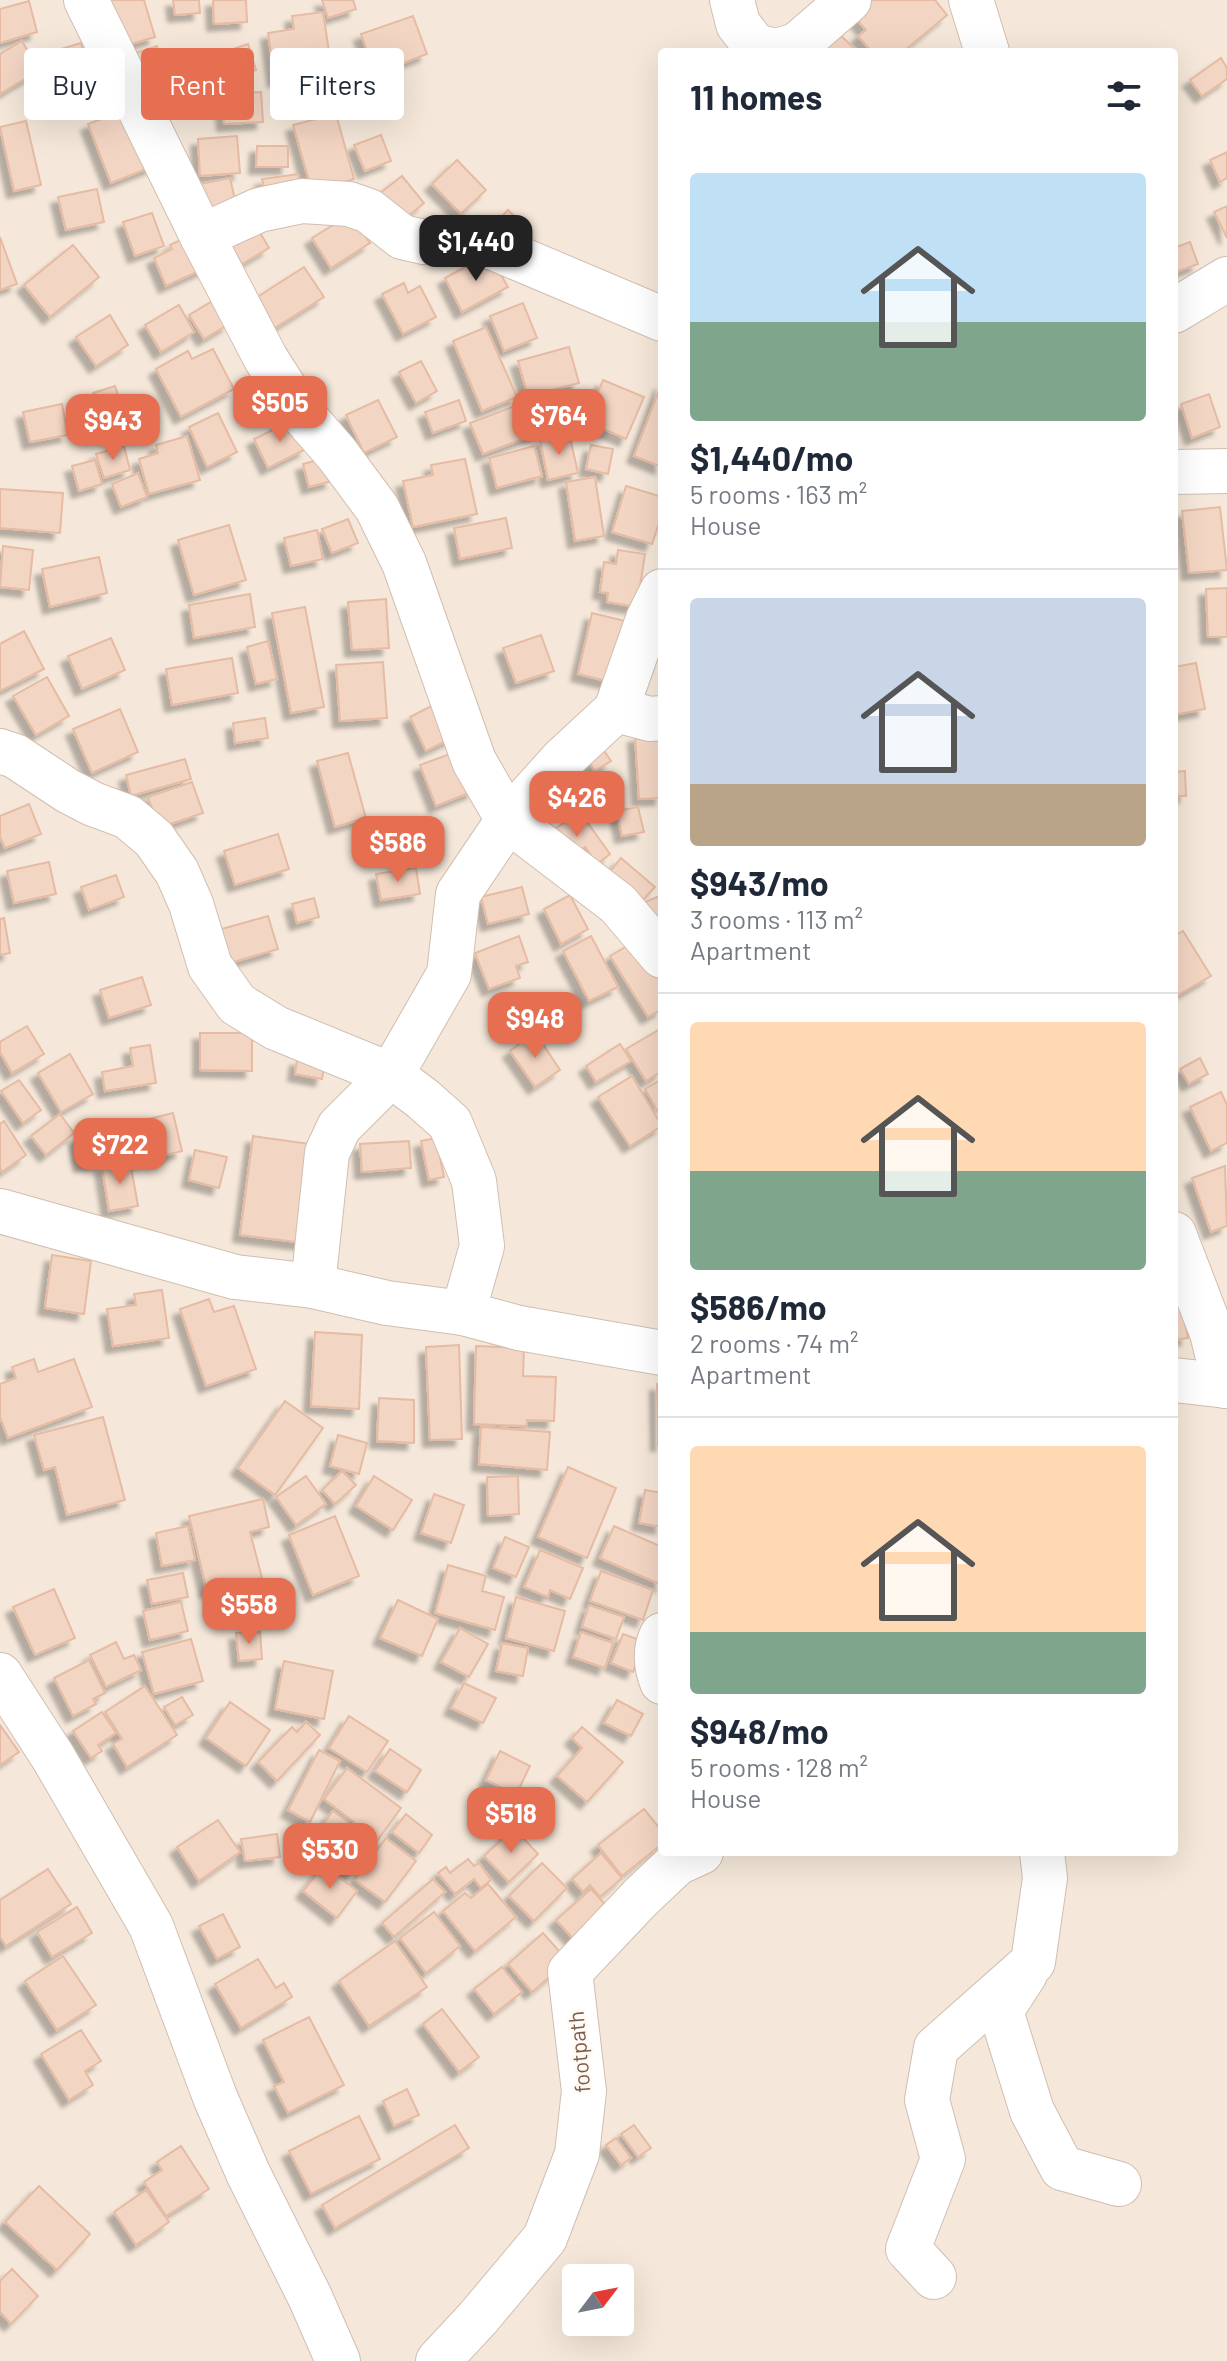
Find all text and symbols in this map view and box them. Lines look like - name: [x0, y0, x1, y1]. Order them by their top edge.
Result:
- chip: Buy: [24, 48, 125, 120]
- chip: Rent: [141, 48, 254, 120]
- chip: Filters: [270, 48, 404, 120]
- icon: filters: [1102, 74, 1146, 118]
- text: 11 homes: [690, 76, 822, 117]
- pin: $1,440: [411, 215, 541, 283]
- text: $1,440: [437, 225, 515, 256]
- icon: home: [846, 225, 990, 369]
- pin: $505: [233, 376, 327, 444]
- text: $505: [251, 386, 309, 417]
- pin: $764: [512, 389, 606, 457]
- pin: $943: [66, 394, 160, 462]
- text: $764: [530, 399, 588, 430]
- text: $943: [84, 404, 142, 435]
- text: $1,440/mo: [690, 437, 853, 478]
- text: 5 rooms · 163 m²: [690, 478, 867, 509]
- text: House: [690, 509, 761, 540]
- icon: home: [846, 650, 990, 794]
- pin: $426: [530, 771, 624, 839]
- text: $426: [547, 781, 607, 812]
- pin: $586: [351, 816, 445, 884]
- text: $586: [370, 826, 426, 857]
- text: $943/mo: [690, 862, 829, 903]
- text: 3 rooms · 113 m²: [690, 903, 863, 934]
- text: Apartment: [690, 934, 811, 965]
- pin: $948: [488, 992, 582, 1060]
- text: $948: [506, 1002, 564, 1033]
- icon: home: [846, 1074, 990, 1218]
- pin: $722: [73, 1118, 167, 1186]
- text: $722: [92, 1128, 148, 1159]
- text: $586/mo: [690, 1286, 827, 1327]
- text: 2 rooms · 74 m²: [690, 1327, 858, 1358]
- text: Apartment: [690, 1358, 811, 1389]
- icon: home: [846, 1498, 990, 1642]
- pin: $558: [202, 1578, 296, 1646]
- text: $558: [221, 1588, 277, 1619]
- text: $948/mo: [690, 1710, 829, 1751]
- text: 5 rooms · 128 m²: [690, 1751, 868, 1782]
- text: House: [690, 1782, 761, 1813]
- pin: $518: [464, 1787, 558, 1855]
- text: $518: [485, 1797, 537, 1828]
- pin: $530: [283, 1823, 377, 1891]
- text: $530: [301, 1833, 359, 1864]
- street label: footpath: [561, 2010, 595, 2094]
- north arrow: [562, 2264, 634, 2336]
- map controls: [562, 2264, 634, 2336]

